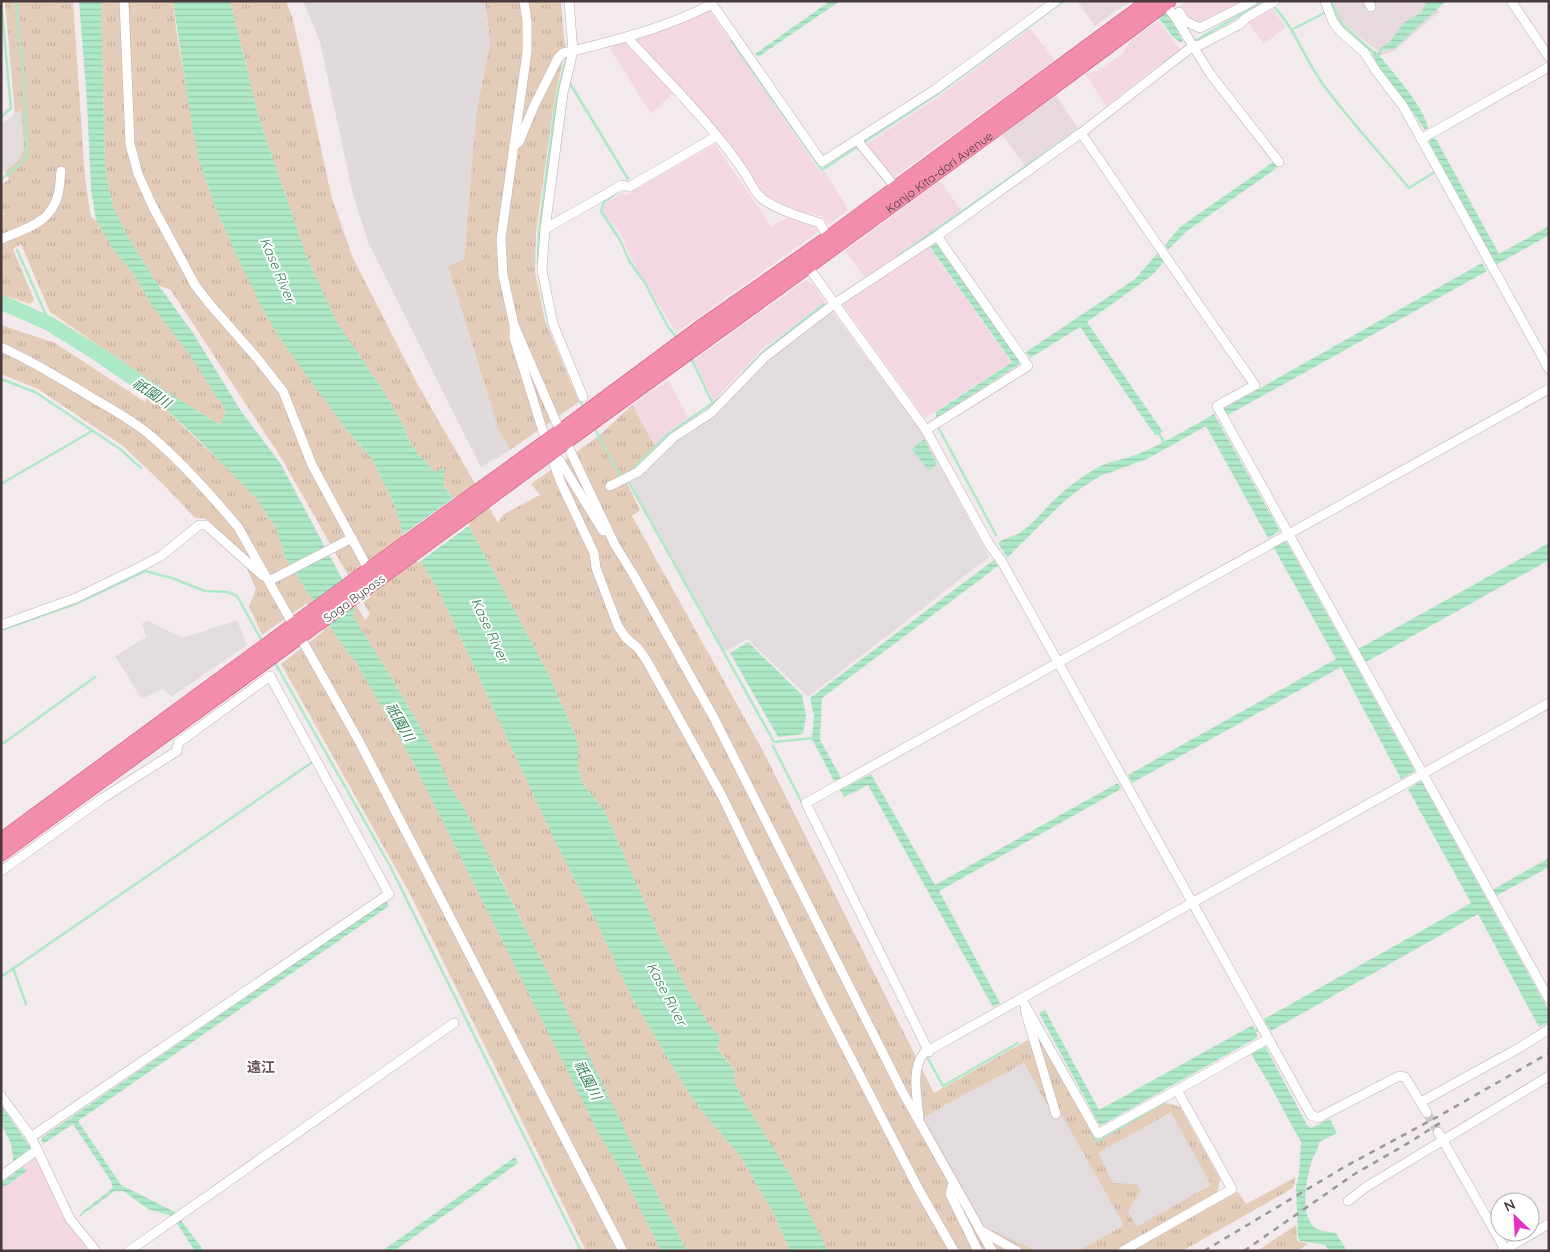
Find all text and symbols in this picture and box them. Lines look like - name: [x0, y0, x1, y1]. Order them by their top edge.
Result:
- street label: Kanjo Kita-dori Avenue: [882, 127, 995, 216]
- water label: Kase River: [256, 235, 300, 307]
- water label: 祇園川: [130, 374, 176, 413]
- street label: Saga Bypass: [320, 570, 388, 625]
- water label: Kase River: [467, 595, 513, 667]
- water label: 祇園川: [382, 699, 419, 746]
- water label: Kase River: [643, 959, 692, 1030]
- water label: 祇園川: [570, 1057, 606, 1105]
- district label: 遠江: [247, 1058, 275, 1076]
- north arrow: [1490, 1192, 1540, 1242]
- text: N: [1501, 1195, 1518, 1216]

